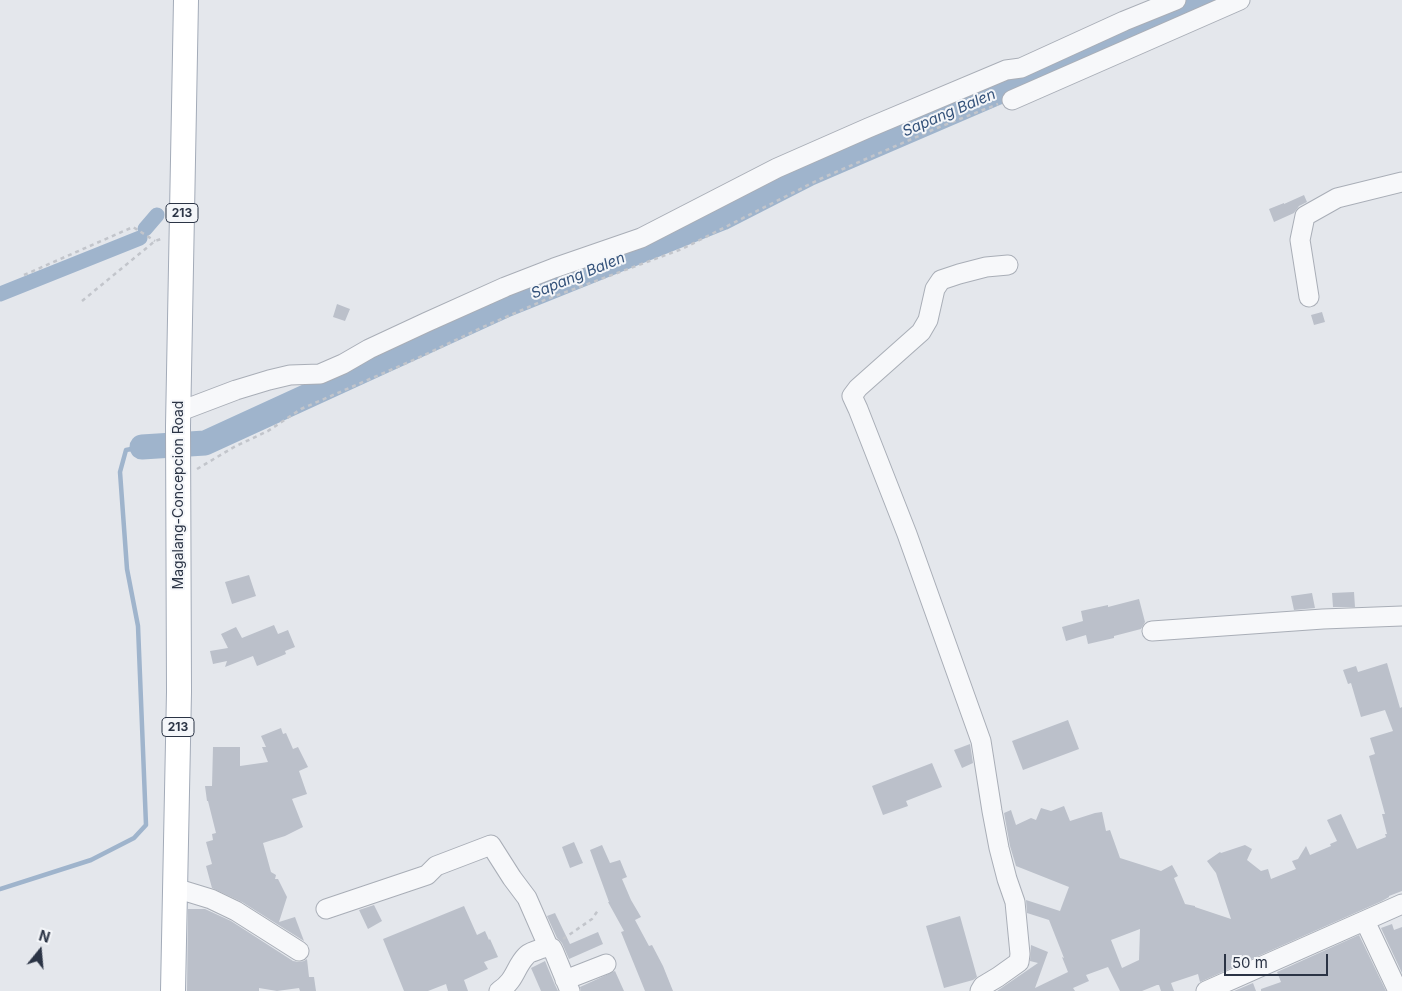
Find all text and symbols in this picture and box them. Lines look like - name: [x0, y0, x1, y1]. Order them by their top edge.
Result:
- water label: Sapang Balen: [900, 85, 998, 141]
- road number: 213: [166, 204, 198, 222]
- water label: Sapang Balen: [528, 249, 628, 303]
- street label: Magalang-Concepcion Road: [171, 401, 187, 589]
- road number: 213: [162, 718, 194, 736]
- north arrow: [15, 926, 65, 976]
- text: N: [37, 926, 52, 946]
- scale bar: [1227, 944, 1331, 976]
- text: 50 m: [1232, 953, 1268, 972]

